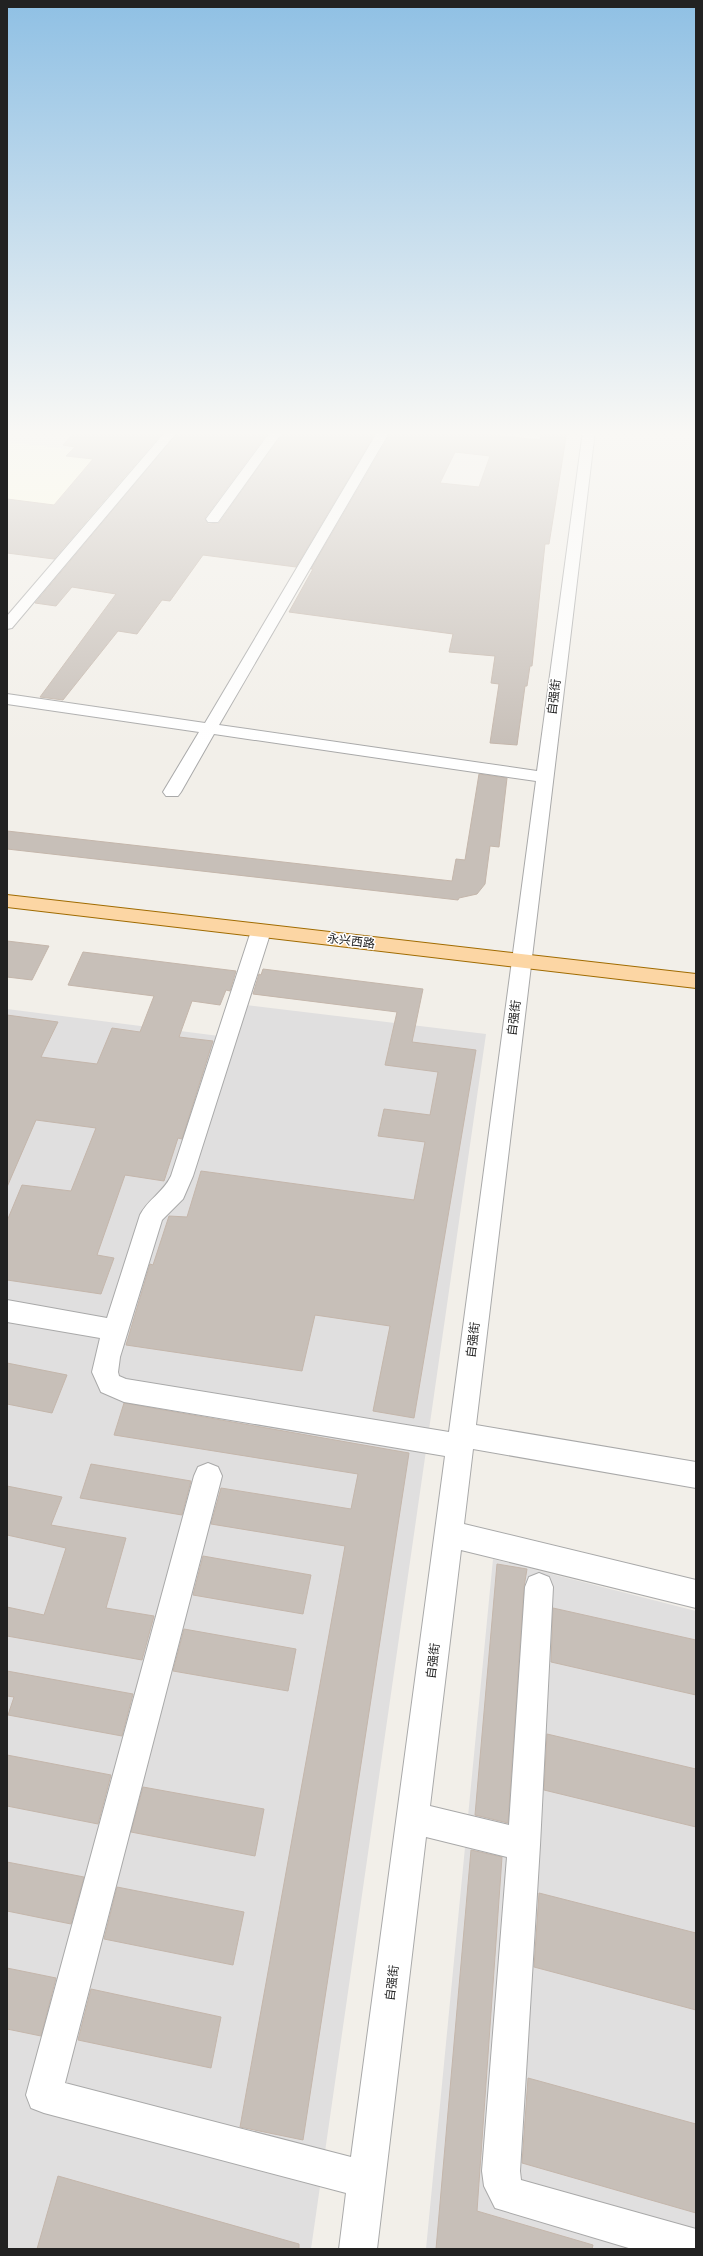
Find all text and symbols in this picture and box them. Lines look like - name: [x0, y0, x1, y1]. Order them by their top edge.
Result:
- street label: 自强街: [545, 678, 563, 716]
- street label: 永兴西路: [326, 931, 376, 951]
- street label: 自强街: [505, 999, 523, 1037]
- street label: 自强街: [464, 1321, 482, 1359]
- street label: 自强街: [424, 1642, 442, 1680]
- street label: 自强街: [383, 1964, 401, 2002]

